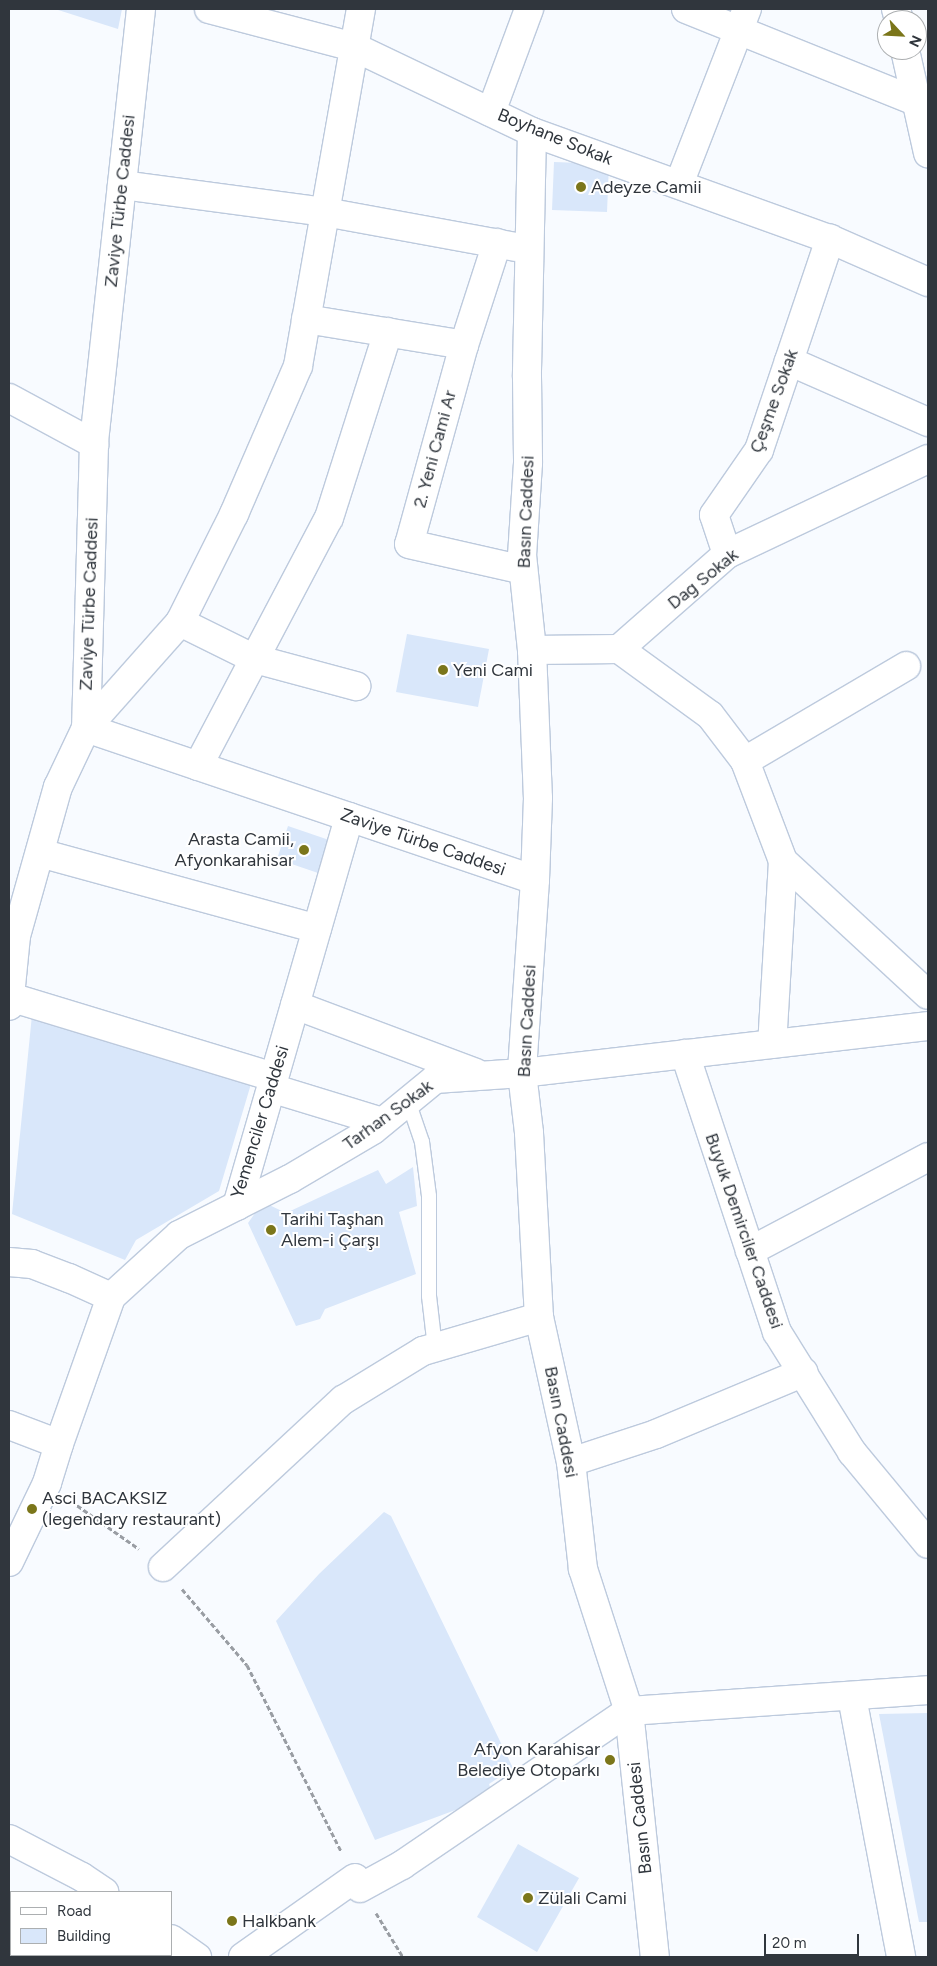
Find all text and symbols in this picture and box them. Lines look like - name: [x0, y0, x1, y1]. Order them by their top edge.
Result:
- north arrow: [877, 10, 927, 60]
- text: N: [905, 33, 925, 50]
- street label: Boyhane Sokak: [494, 104, 616, 170]
- street label: Zaviye Türbe Caddesi: [100, 114, 140, 288]
- place label: Adeyze Camii: [591, 176, 702, 198]
- marker: Adeyze Camii: [575, 181, 587, 193]
- street label: Çeşme Sokak: [745, 346, 803, 456]
- street label: 2. Yeni Cami Ar: [409, 388, 461, 510]
- street label: Basın Caddesi: [513, 455, 539, 569]
- street label: Zaviye Türbe Caddesi: [75, 517, 103, 691]
- street label: Dag Sokak: [663, 544, 743, 614]
- place label: Yeni Cami: [453, 659, 533, 681]
- marker: Yeni Cami: [437, 664, 449, 676]
- street label: Zaviye Türbe Caddesi: [338, 804, 508, 880]
- place label: Arasta Camii, Afyonkarahisar: [175, 829, 294, 872]
- marker: Arasta Camii, Afyonkarahisar: [298, 844, 310, 856]
- street label: Basın Caddesi: [513, 964, 541, 1078]
- street label: Yemenciler Caddesi: [226, 1043, 294, 1201]
- street label: Tarhan Sokak: [339, 1075, 437, 1155]
- street label: Buyuk Demirciler Caddesi: [700, 1130, 788, 1332]
- place label: Tarihi Taşhan Alem-i Çarşı: [281, 1209, 384, 1252]
- marker: Tarihi Taşhan Alem-i Çarşı: [265, 1224, 277, 1236]
- street label: Basın Caddesi: [540, 1365, 582, 1479]
- place label: Asci BACAKSIZ (legendary restaurant): [42, 1488, 221, 1530]
- marker: Asci BACAKSIZ (legendary restaurant): [26, 1503, 38, 1515]
- place label: Afyon Karahisar Belediye Otoparkı: [457, 1739, 600, 1782]
- marker: Afyon Karahisar Belediye Otoparkı: [604, 1754, 616, 1766]
- street label: Basın Caddesi: [623, 1761, 657, 1875]
- place label: Zülali Cami: [538, 1887, 627, 1909]
- legend: [10, 1891, 172, 1956]
- marker: Zülali Cami: [522, 1892, 534, 1904]
- text: Road: [57, 1902, 92, 1920]
- place label: Halkbank: [242, 1910, 316, 1932]
- marker: Halkbank: [226, 1915, 238, 1927]
- scale bar: [767, 1924, 862, 1956]
- text: Building: [57, 1927, 111, 1945]
- text: 20 m: [772, 1934, 806, 1952]

